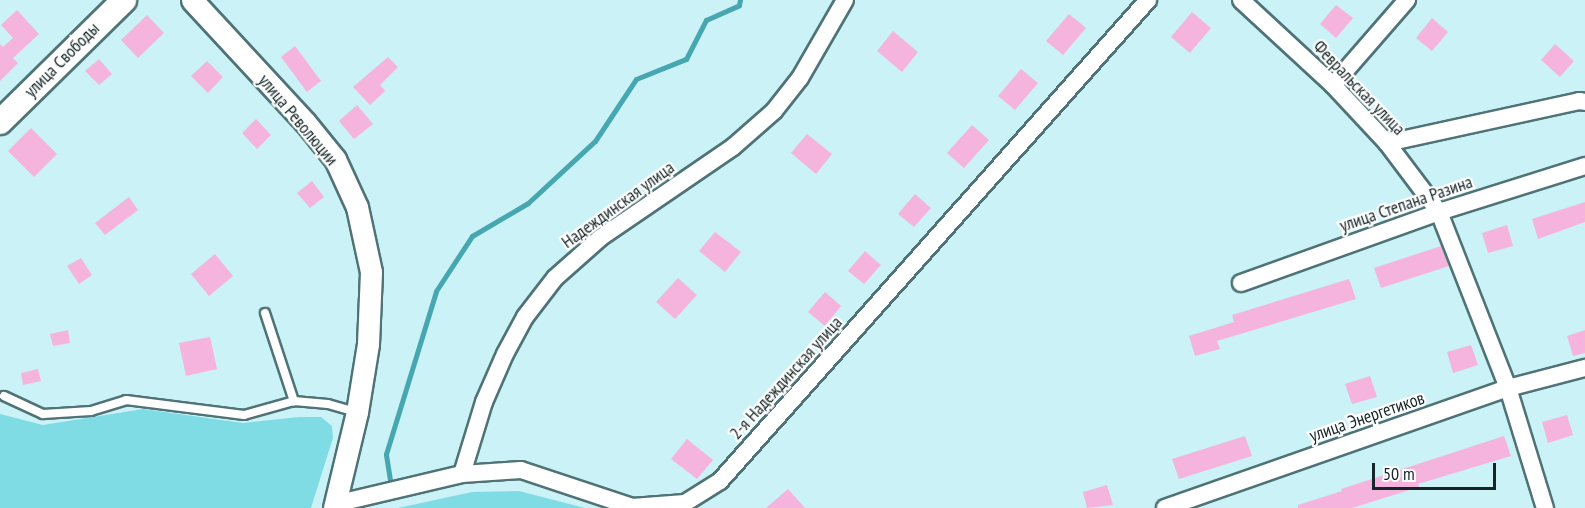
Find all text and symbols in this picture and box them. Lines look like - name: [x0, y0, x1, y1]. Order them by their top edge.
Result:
- street label: улица Свободы: [20, 18, 104, 102]
- street label: Февральская улица: [1308, 36, 1410, 140]
- street label: улица Революции: [254, 70, 342, 170]
- street label: Надеждинская улица: [557, 157, 679, 253]
- street label: улица Степана Разина: [1337, 171, 1475, 237]
- street label: 2-я Надеждинская улица: [725, 312, 847, 444]
- street label: улица Энергетиков: [1307, 387, 1427, 447]
- scale bar: [1375, 451, 1500, 489]
- text: 50 m: [1383, 462, 1415, 485]

